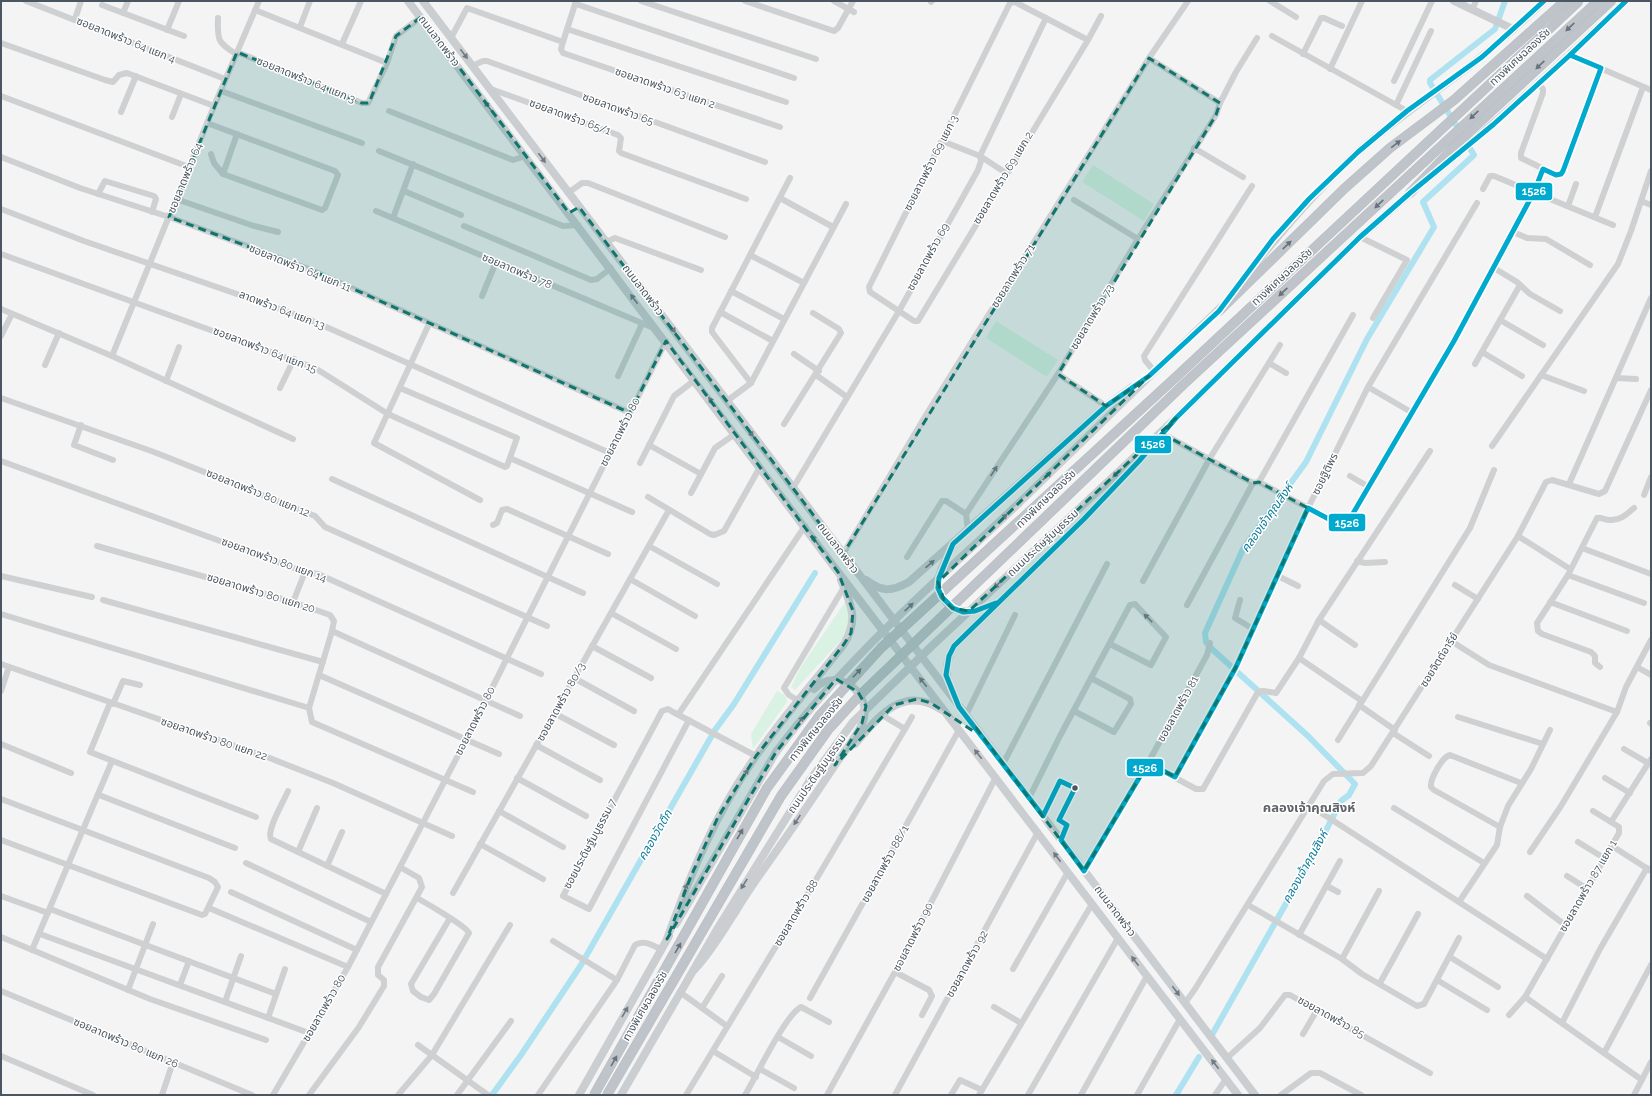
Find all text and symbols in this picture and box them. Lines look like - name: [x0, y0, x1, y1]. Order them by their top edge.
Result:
- street label: ถนนลาดพร้าว: [416, 13, 462, 69]
- street label: ซอยลาดพร้าว 64 แยก 4: [75, 14, 177, 66]
- one-way arrow: [1564, 23, 1575, 32]
- street label: ทางพิเศษฉลองรัช: [1487, 26, 1553, 88]
- one-way arrow: [459, 49, 468, 60]
- street label: ซอยลาดพร้าว 64 แยก 3: [255, 54, 357, 106]
- one-way arrow: [1535, 60, 1545, 70]
- street label: ซอยลาดพร้าว 63 แยก 2: [613, 65, 717, 111]
- street label: ซอยลาดพร้าว 65: [581, 90, 655, 128]
- street label: ซอยลาดพร้าว 65/1: [527, 96, 613, 138]
- one-way arrow: [484, 100, 492, 111]
- one-way arrow: [1469, 111, 1479, 120]
- street label: ซอยลาดพร้าว 69 แยก 3: [901, 113, 961, 213]
- street label: ซอยลาดพร้าว 69 แยก 2: [970, 129, 1036, 227]
- one-way arrow: [1390, 140, 1401, 149]
- street label: ซอยลาดพร้าว 64: [165, 141, 205, 215]
- one-way arrow: [538, 153, 546, 163]
- line badge: 1526: [1515, 182, 1553, 201]
- text: 1526: [1522, 185, 1547, 198]
- one-way arrow: [1374, 199, 1384, 209]
- street label: ซอยลาดพร้าว 69: [904, 221, 952, 293]
- one-way arrow: [1282, 240, 1292, 250]
- street label: ซอยลาดพร้าว 71: [988, 241, 1038, 310]
- street label: ซอยลาดพร้าว 64 แยก 11: [247, 242, 353, 295]
- street label: ทางพิเศษฉลองรัช: [1249, 246, 1315, 308]
- street label: ซอยลาดพร้าว 78: [480, 250, 554, 292]
- street label: ถนนลาดพร้าว: [620, 262, 666, 318]
- street label: ซอยลาดพร้าว 73: [1067, 282, 1117, 352]
- street label: ลาดพร้าว 64 แยก 13: [237, 288, 327, 332]
- one-way arrow: [1278, 288, 1288, 297]
- one-way arrow: [630, 293, 638, 304]
- one-way arrow: [668, 323, 676, 333]
- street label: ซอยลาดพร้าว 64 แยก 15: [211, 324, 319, 376]
- street label: ซอยลาดพร้าว 80: [597, 395, 643, 469]
- one-way arrow: [708, 397, 716, 408]
- one-way arrow: [746, 426, 755, 437]
- line badge: 1526: [1134, 435, 1172, 454]
- text: 1526: [1141, 438, 1166, 451]
- street label: ซอยฐิติพร: [1309, 451, 1341, 497]
- street label: ซอยลาดพร้าว 80 แยก 12: [204, 466, 312, 520]
- one-way arrow: [990, 466, 998, 476]
- street label: ทางพิเศษฉลองรัช: [1013, 467, 1079, 531]
- one-way arrow: [1112, 468, 1122, 478]
- one-way arrow: [1042, 471, 1052, 481]
- water label: คลองเจ้าคุณสิงห์: [1238, 479, 1298, 556]
- street label: ถนนประดิษฐ์มนูธรรม: [1005, 507, 1081, 579]
- line badge: 1526: [1328, 513, 1366, 532]
- one-way arrow: [999, 514, 1008, 523]
- text: 1526: [1335, 517, 1360, 530]
- street label: ถนนลาดพร้าว: [815, 520, 861, 576]
- street label: ซอยลาดพร้าว 80 แยก 14: [220, 535, 328, 585]
- one-way arrow: [811, 535, 819, 546]
- one-way arrow: [925, 560, 935, 569]
- street label: ซอยลาดพร้าว 80 แยก 20: [205, 570, 317, 616]
- one-way arrow: [993, 580, 1004, 589]
- one-way arrow: [904, 602, 914, 612]
- one-way arrow: [1143, 613, 1153, 623]
- street label: ซอยจิตต์อารีย์: [1417, 630, 1461, 690]
- street label: ซอยลาดพร้าว 80/3: [534, 660, 588, 743]
- one-way arrow: [853, 668, 862, 678]
- street label: ซอยลาดพร้าว 81: [1155, 673, 1202, 744]
- one-way arrow: [918, 677, 927, 688]
- street label: ซอยลาดพร้าว 80: [452, 684, 498, 758]
- street label: ทางพิเศษฉลองรัช: [786, 694, 846, 764]
- street label: ซอยลาดพร้าว 80 แยก 22: [159, 715, 269, 763]
- one-way arrow: [795, 715, 804, 726]
- street label: ถนนประดิษฐ์มนูธรรม: [785, 732, 849, 816]
- one-way arrow: [974, 748, 982, 759]
- line badge: 1526: [1126, 758, 1164, 777]
- text: 1526: [1133, 762, 1158, 775]
- one-way arrow: [741, 768, 748, 780]
- unlabelled marker: [1070, 783, 1080, 793]
- street label: ซอยประดิษฐ์มนูธรรม 7: [561, 797, 619, 891]
- district label: คลองเจ้าคุณสิงห์: [1263, 800, 1355, 815]
- water label: คลองวัดตึก: [635, 807, 675, 863]
- one-way arrow: [794, 815, 801, 826]
- street label: ซอยลาดพร้าว 88/1: [858, 823, 912, 905]
- water label: คลองเจ้าคุณสิงห์: [1279, 826, 1333, 906]
- one-way arrow: [737, 828, 744, 840]
- street label: ซอยลาดพร้าว 87 แยก 1: [1556, 837, 1620, 934]
- one-way arrow: [1053, 852, 1061, 863]
- street label: ซอยลาดพร้าว 88: [771, 877, 821, 949]
- one-way arrow: [741, 878, 748, 890]
- one-way arrow: [683, 883, 689, 895]
- street label: ถนนลาดพร้าว: [1092, 883, 1138, 939]
- street label: ซอยลาดพร้าว 90: [890, 900, 936, 974]
- street label: ซอยลาดพร้าว 92: [943, 928, 991, 1000]
- one-way arrow: [674, 942, 681, 954]
- one-way arrow: [1131, 955, 1140, 966]
- street label: ทางพิเศษฉลองรัช: [620, 969, 670, 1043]
- street label: ซอยลาดพร้าว 80: [300, 972, 349, 1044]
- one-way arrow: [1172, 986, 1180, 996]
- street label: ซอยลาดพร้าว 85: [1295, 993, 1367, 1041]
- one-way arrow: [622, 1006, 629, 1018]
- street label: ซอยลาดพร้าว 80 แยก 26: [72, 1015, 181, 1071]
- one-way arrow: [610, 1055, 617, 1067]
- one-way arrow: [1211, 1059, 1219, 1069]

